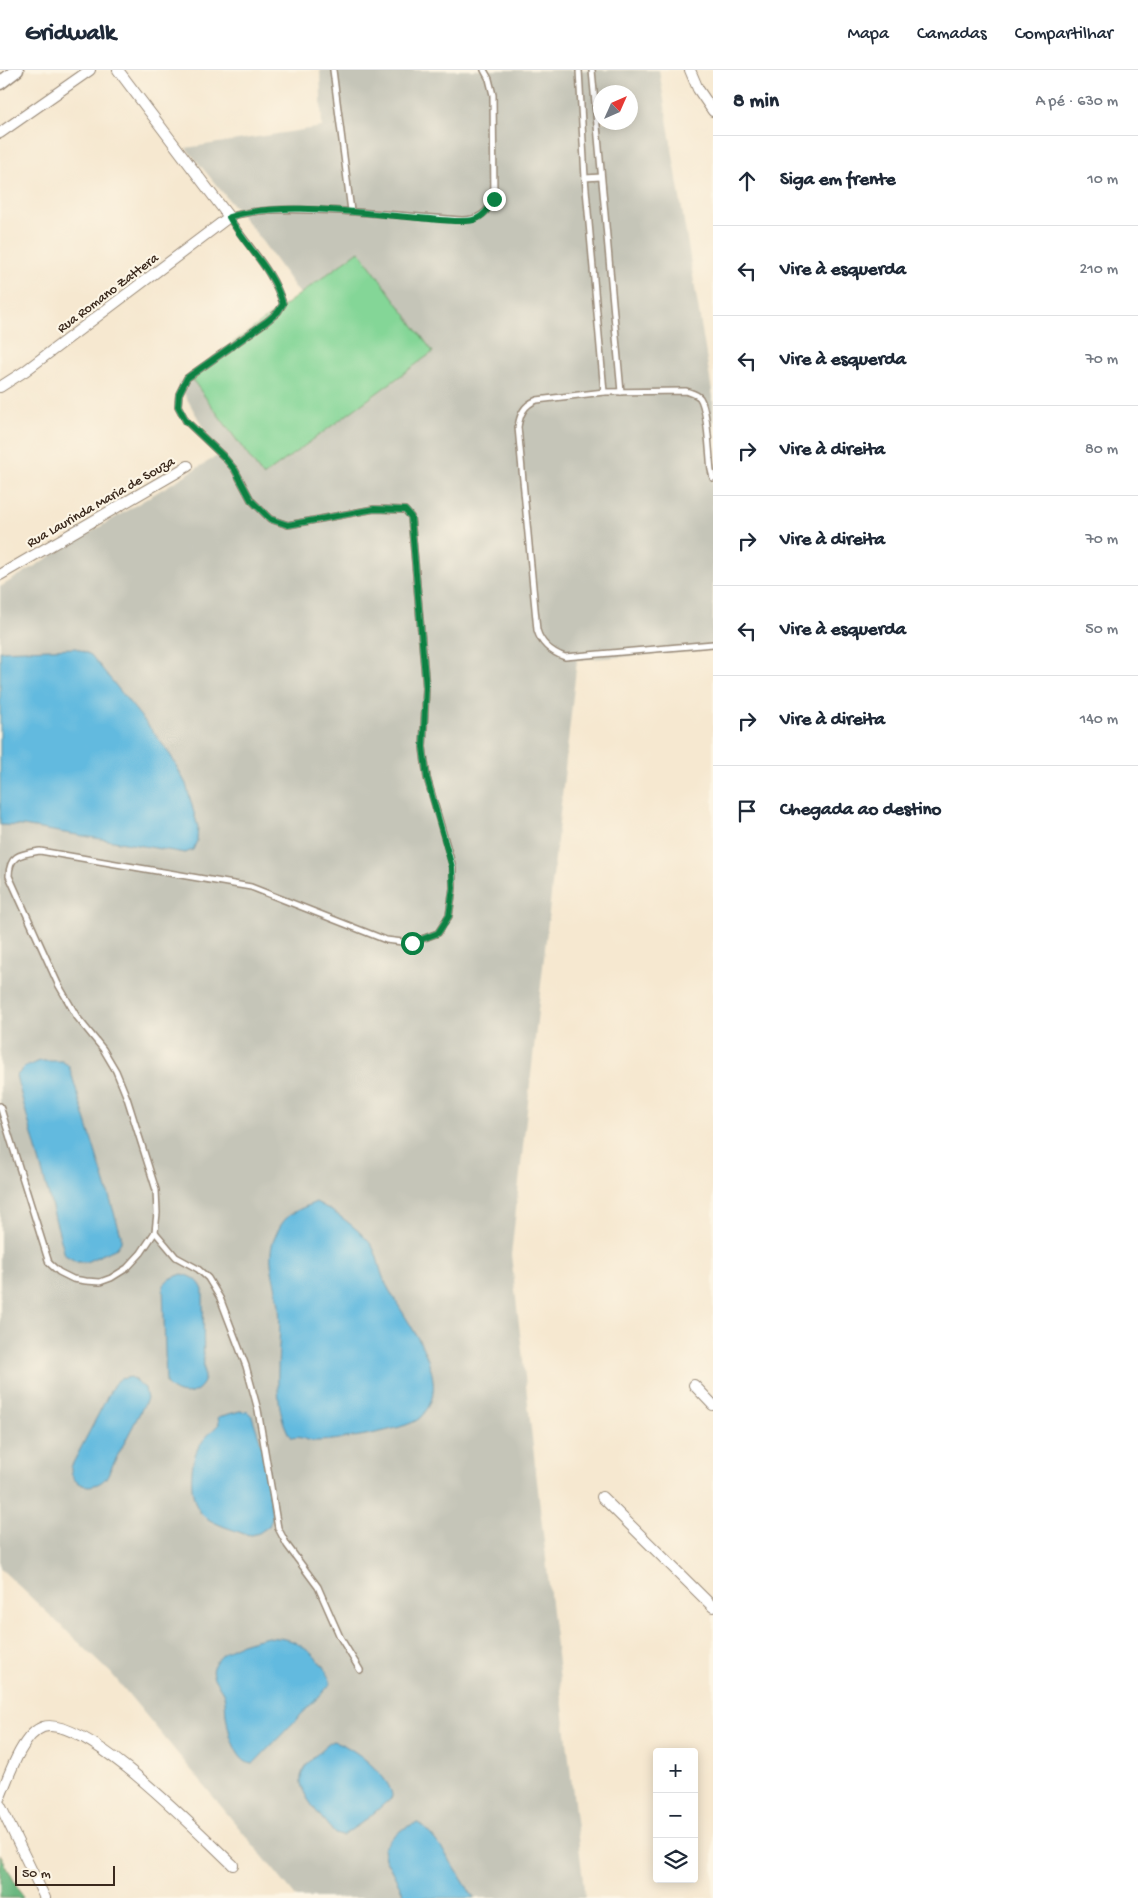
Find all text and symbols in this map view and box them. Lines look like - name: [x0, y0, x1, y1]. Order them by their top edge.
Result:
- text: Gridwalk: [25, 20, 116, 49]
- text: Mapa: [848, 24, 889, 45]
- text: Camadas: [917, 24, 987, 45]
- text: Compartilhar: [1015, 24, 1113, 45]
- north arrow: [593, 85, 638, 130]
- text: 8 min: [733, 90, 779, 115]
- text: A pé · 630 m: [1035, 93, 1118, 112]
- icon: ahead: [733, 167, 761, 195]
- text: Siga em frente: [780, 169, 896, 192]
- text: 10 m: [1087, 171, 1118, 190]
- route end: [483, 188, 506, 211]
- street label: Rua Romano Zattera: [54, 250, 164, 338]
- icon: left: [733, 257, 761, 285]
- text: Vire à esquerda: [780, 259, 906, 282]
- text: 210 m: [1079, 261, 1118, 280]
- icon: left: [733, 347, 761, 375]
- text: Vire à esquerda: [780, 349, 906, 372]
- text: 70 m: [1085, 351, 1118, 370]
- icon: right: [733, 437, 761, 465]
- text: Vire à direita: [780, 439, 885, 462]
- text: 80 m: [1085, 441, 1118, 460]
- street label: Rua Laurinda Maria de Souza: [24, 453, 179, 553]
- icon: right: [733, 527, 761, 555]
- text: Vire à direita: [780, 529, 885, 552]
- text: 70 m: [1085, 531, 1118, 550]
- icon: left: [733, 617, 761, 645]
- text: Vire à esquerda: [780, 619, 906, 642]
- text: 50 m: [1085, 621, 1118, 640]
- icon: right: [733, 707, 761, 735]
- text: Vire à direita: [780, 709, 885, 732]
- text: 140 m: [1080, 711, 1118, 730]
- icon: arrive: [733, 797, 761, 825]
- text: Chegada ao destino: [780, 799, 941, 822]
- route start: [401, 932, 424, 955]
- map controls: [653, 1748, 698, 1883]
- button: +: [653, 1748, 698, 1793]
- button: −: [653, 1793, 698, 1838]
- button: layers: [653, 1838, 698, 1883]
- scale bar: [15, 1863, 115, 1886]
- text: 50 m: [22, 1866, 51, 1883]

